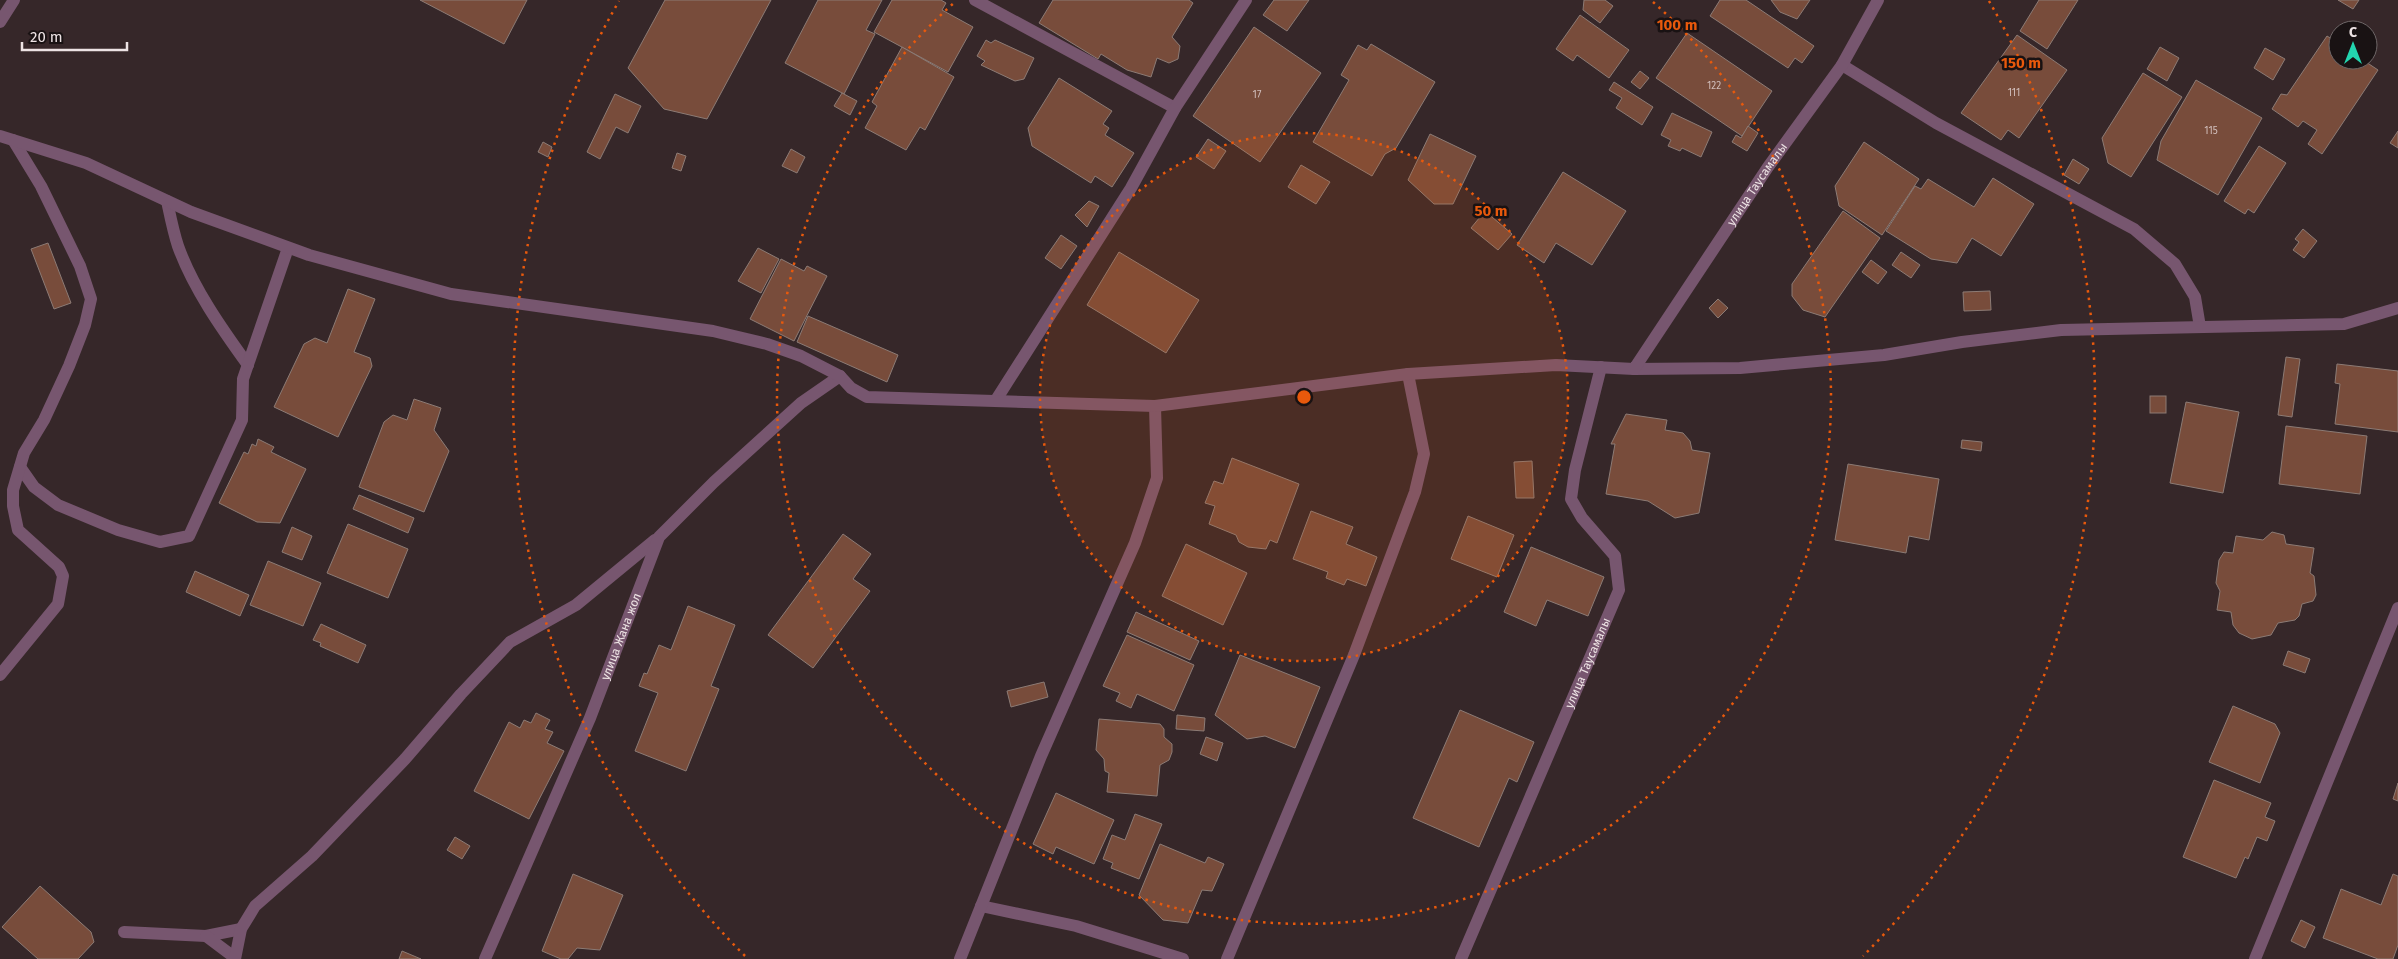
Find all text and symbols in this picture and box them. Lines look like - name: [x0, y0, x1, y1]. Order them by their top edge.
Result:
- text: 100 m: [1657, 16, 1697, 34]
- scale bar: [22, 20, 128, 52]
- north arrow: [2328, 20, 2378, 70]
- text: С: [2349, 24, 2357, 41]
- text: 20 m: [30, 28, 63, 46]
- text: 150 m: [2001, 54, 2041, 72]
- house number: 122: [1707, 80, 1721, 92]
- house number: 111: [2008, 87, 2020, 99]
- house number: 17: [1253, 89, 1262, 101]
- house number: 115: [2204, 125, 2218, 137]
- street label: улица Таусамалы: [1724, 140, 1790, 228]
- text: 50 m: [1474, 202, 1508, 220]
- centre of rings: [1295, 388, 1313, 406]
- street label: улица Жана жол: [598, 591, 644, 682]
- street label: улица Таусамалы: [1562, 616, 1613, 710]

